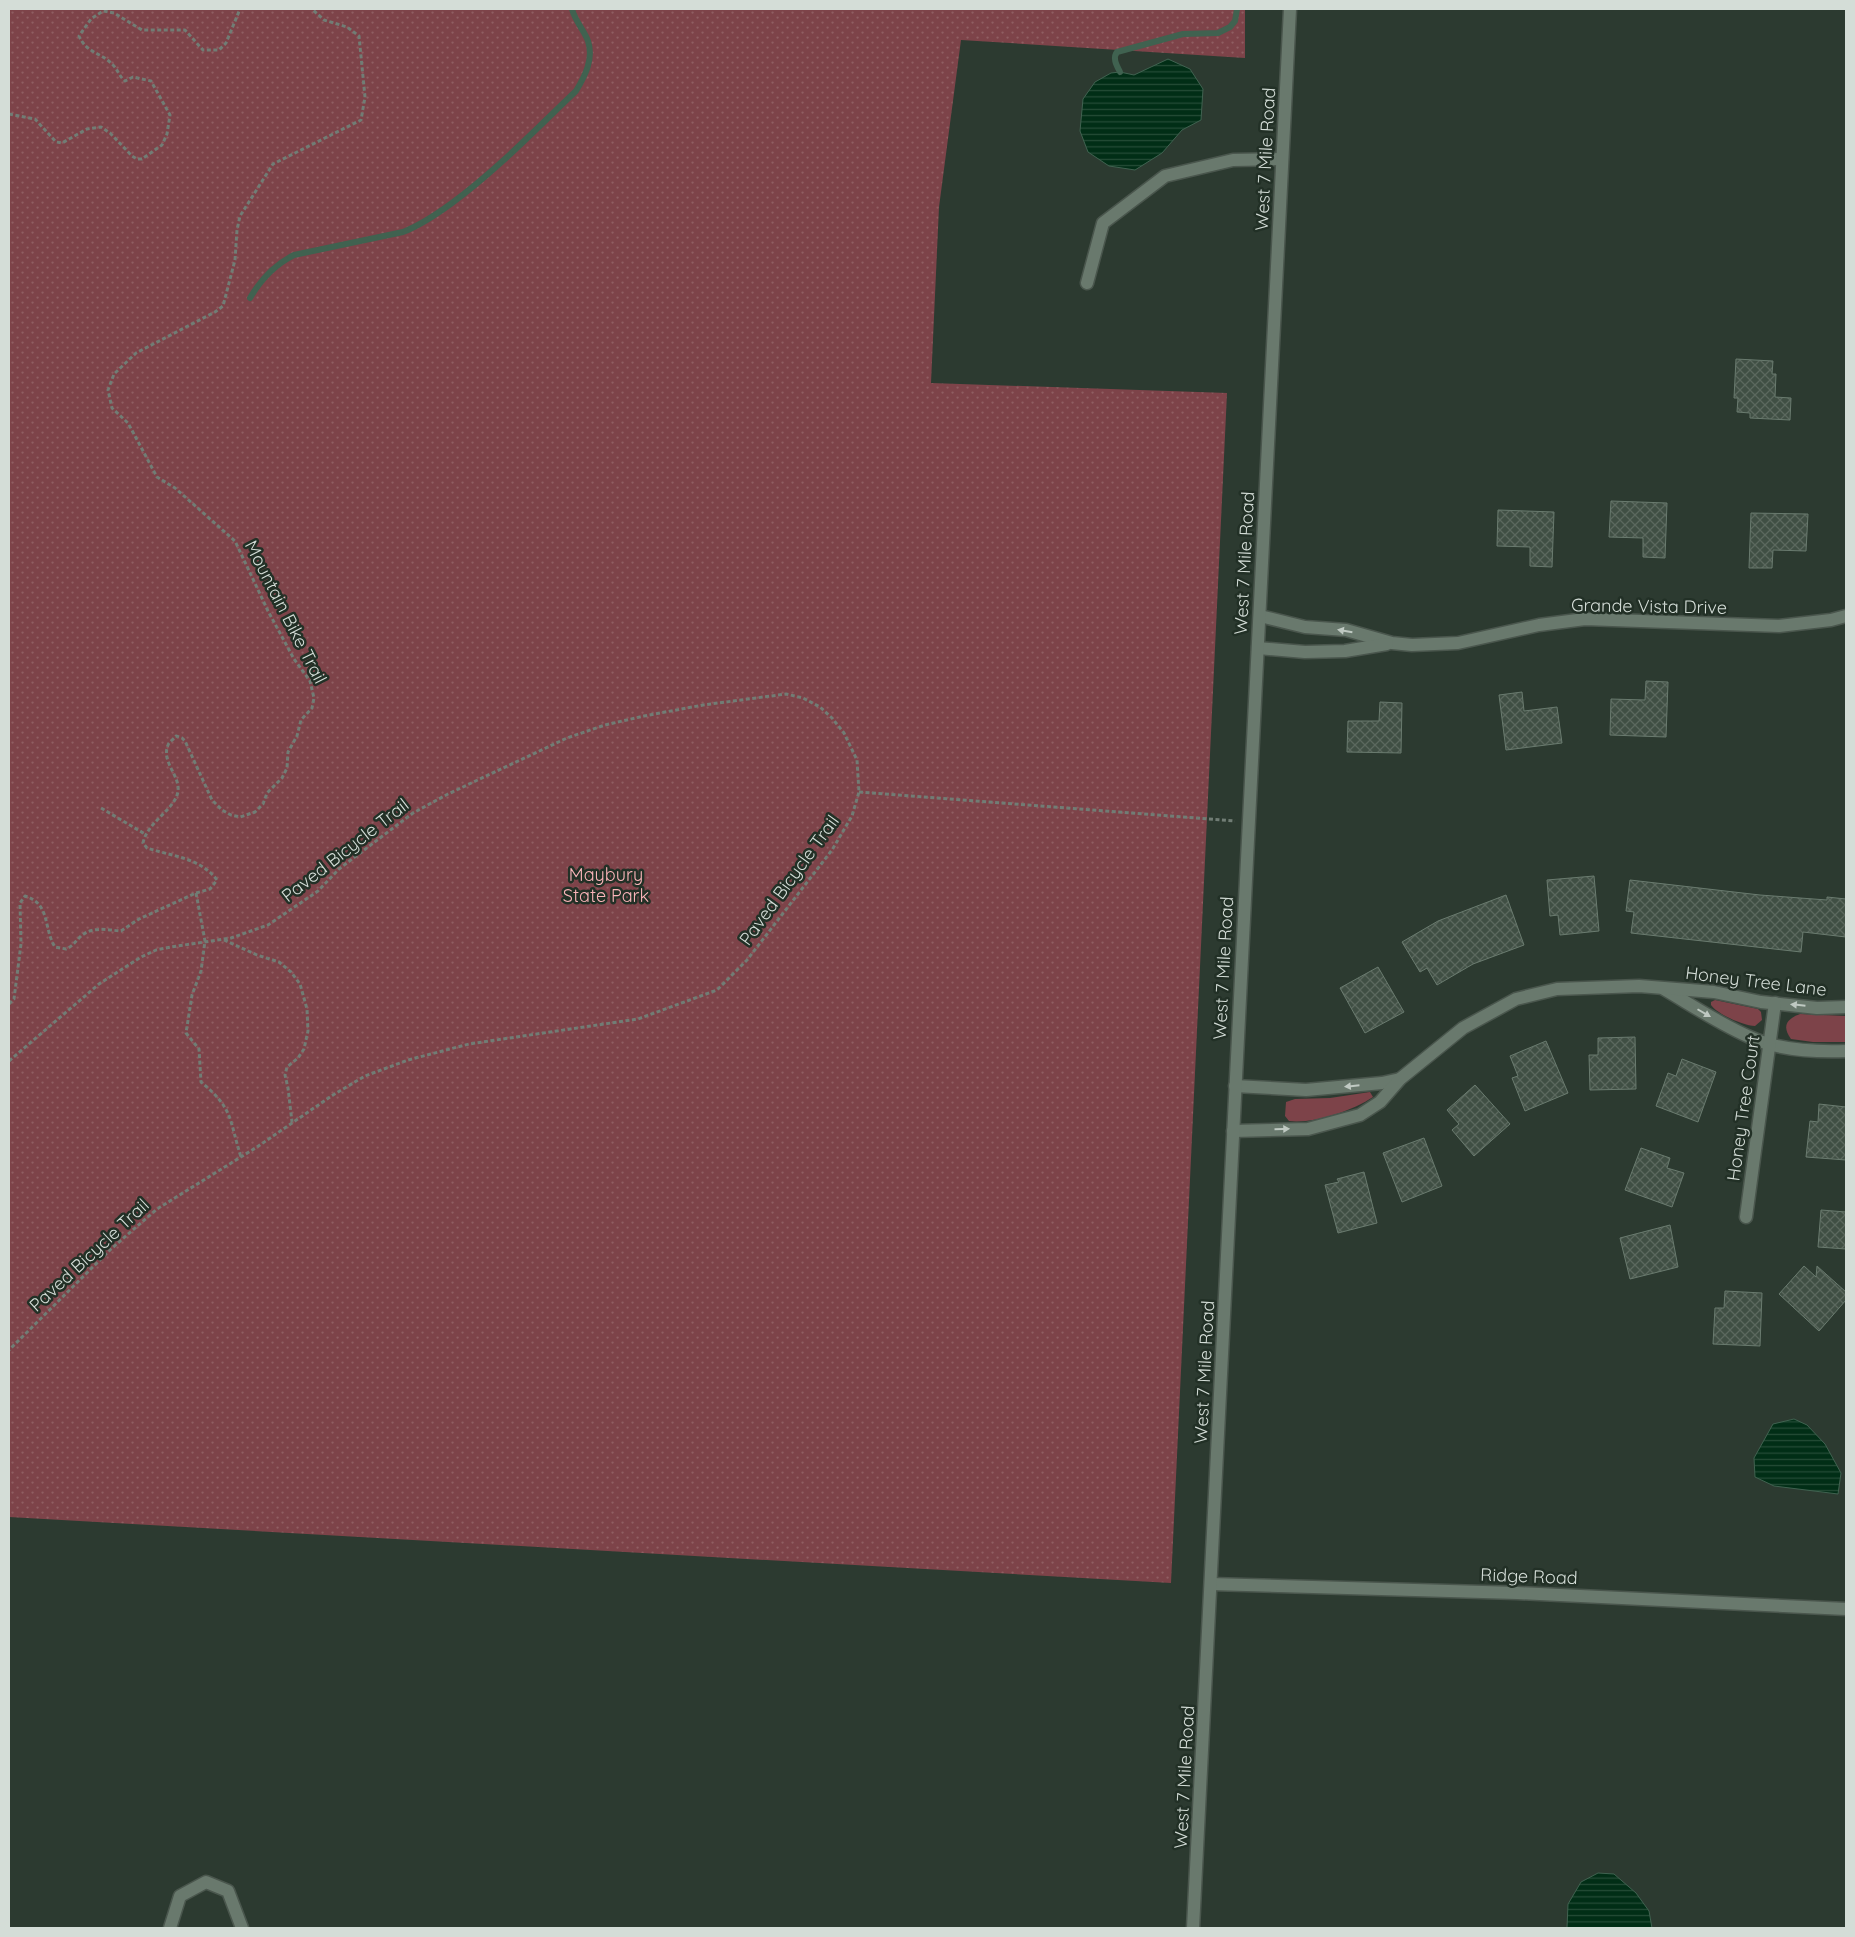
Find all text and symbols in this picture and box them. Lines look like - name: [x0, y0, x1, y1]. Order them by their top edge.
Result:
- street label: West 7 Mile Road: [1250, 87, 1280, 231]
- street label: West 7 Mile Road: [1229, 491, 1259, 635]
- street label: Mountain Bike Trail: [240, 536, 332, 688]
- street label: Grande Vista Drive: [1571, 593, 1727, 619]
- one-way arrow: [1337, 626, 1353, 634]
- street label: Paved Bicycle Trail: [277, 793, 413, 907]
- street label: Paved Bicycle Trail: [734, 810, 844, 950]
- park label: Maybury State Park: [563, 863, 649, 907]
- street label: West 7 Mile Road: [1208, 896, 1238, 1040]
- street label: Honey Tree Lane: [1684, 961, 1828, 1001]
- one-way arrow: [1789, 1001, 1805, 1009]
- one-way arrow: [1697, 1008, 1711, 1017]
- street label: Honey Tree Court: [1721, 1034, 1765, 1182]
- one-way arrow: [1344, 1082, 1360, 1090]
- one-way arrow: [1274, 1125, 1290, 1133]
- street label: Paved Bicycle Trail: [24, 1194, 154, 1316]
- street label: West 7 Mile Road: [1189, 1300, 1219, 1444]
- street label: Ridge Road: [1480, 1563, 1578, 1589]
- street label: West 7 Mile Road: [1169, 1705, 1199, 1849]

